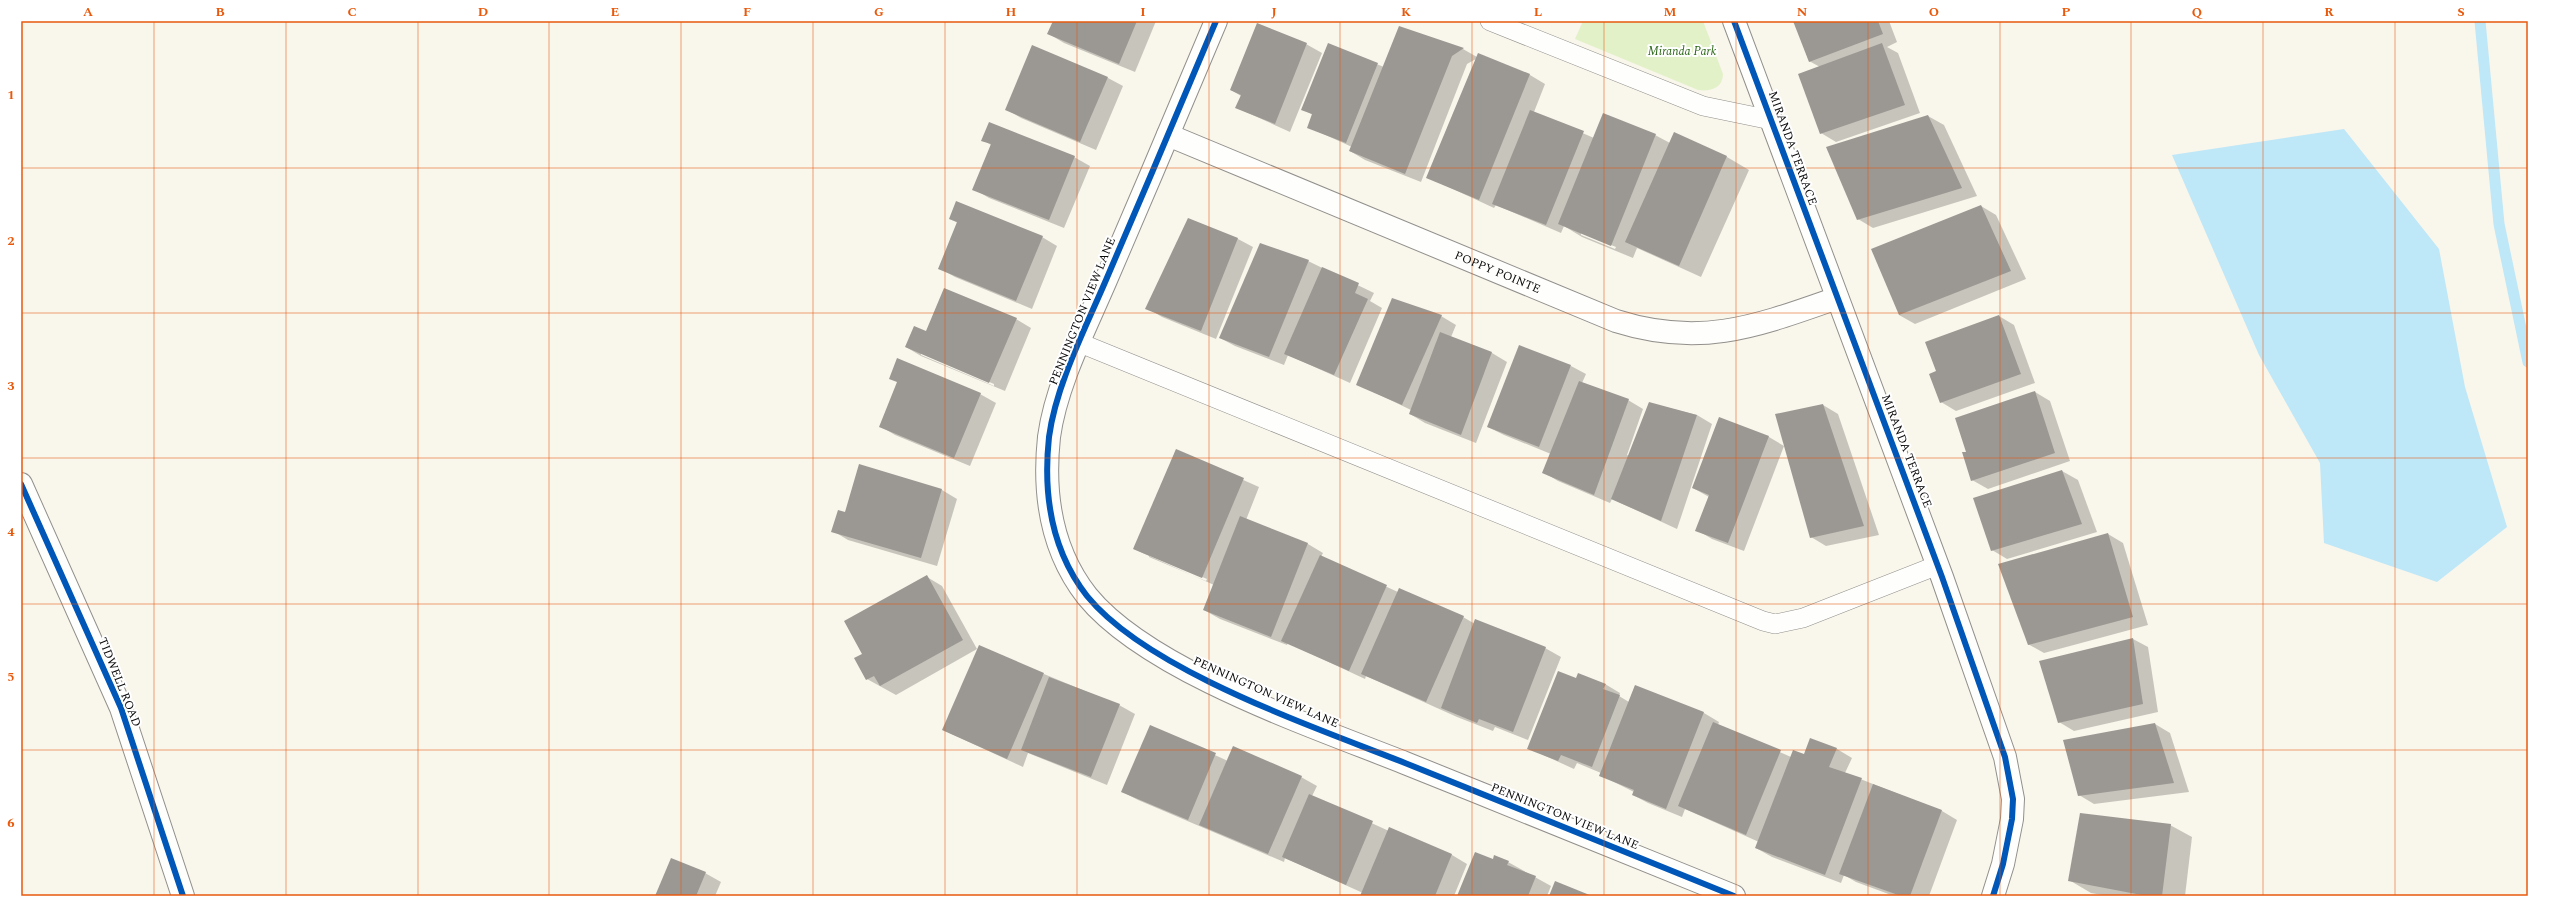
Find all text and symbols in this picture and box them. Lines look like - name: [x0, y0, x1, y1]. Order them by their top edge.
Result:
- text: A: [83, 2, 93, 22]
- text: B: [215, 2, 225, 22]
- text: C: [347, 2, 357, 22]
- text: D: [478, 2, 488, 22]
- text: E: [611, 2, 620, 22]
- text: F: [743, 2, 751, 22]
- text: G: [874, 2, 884, 22]
- text: H: [1006, 2, 1017, 22]
- text: I: [1140, 2, 1146, 22]
- text: J: [1271, 2, 1277, 22]
- text: K: [1401, 2, 1411, 22]
- text: L: [1534, 2, 1542, 22]
- text: M: [1664, 2, 1677, 22]
- text: N: [1797, 2, 1808, 22]
- text: O: [1929, 2, 1939, 22]
- text: P: [2062, 2, 2071, 22]
- text: Q: [2192, 2, 2203, 22]
- text: R: [2324, 2, 2334, 22]
- text: S: [2457, 2, 2465, 22]
- park label: Miranda Park: [1648, 42, 1717, 61]
- text: 1: [7, 85, 15, 105]
- street label: MIRANDA TERRACE: [1763, 88, 1822, 208]
- text: 2: [7, 231, 15, 251]
- street label: PENNINGTON VIEW LANE: [1044, 234, 1121, 388]
- street label: POPPY POINTE: [1452, 246, 1543, 299]
- text: 3: [7, 376, 15, 396]
- street label: MIRANDA TERRACE: [1876, 392, 1937, 511]
- text: 4: [7, 522, 15, 542]
- street label: TIDWELL ROAD: [93, 635, 146, 730]
- street label: PENNINGTON VIEW LANE: [1190, 652, 1342, 733]
- text: 5: [7, 667, 15, 687]
- street label: PENNINGTON VIEW LANE: [1488, 778, 1642, 855]
- text: 6: [7, 813, 15, 833]

